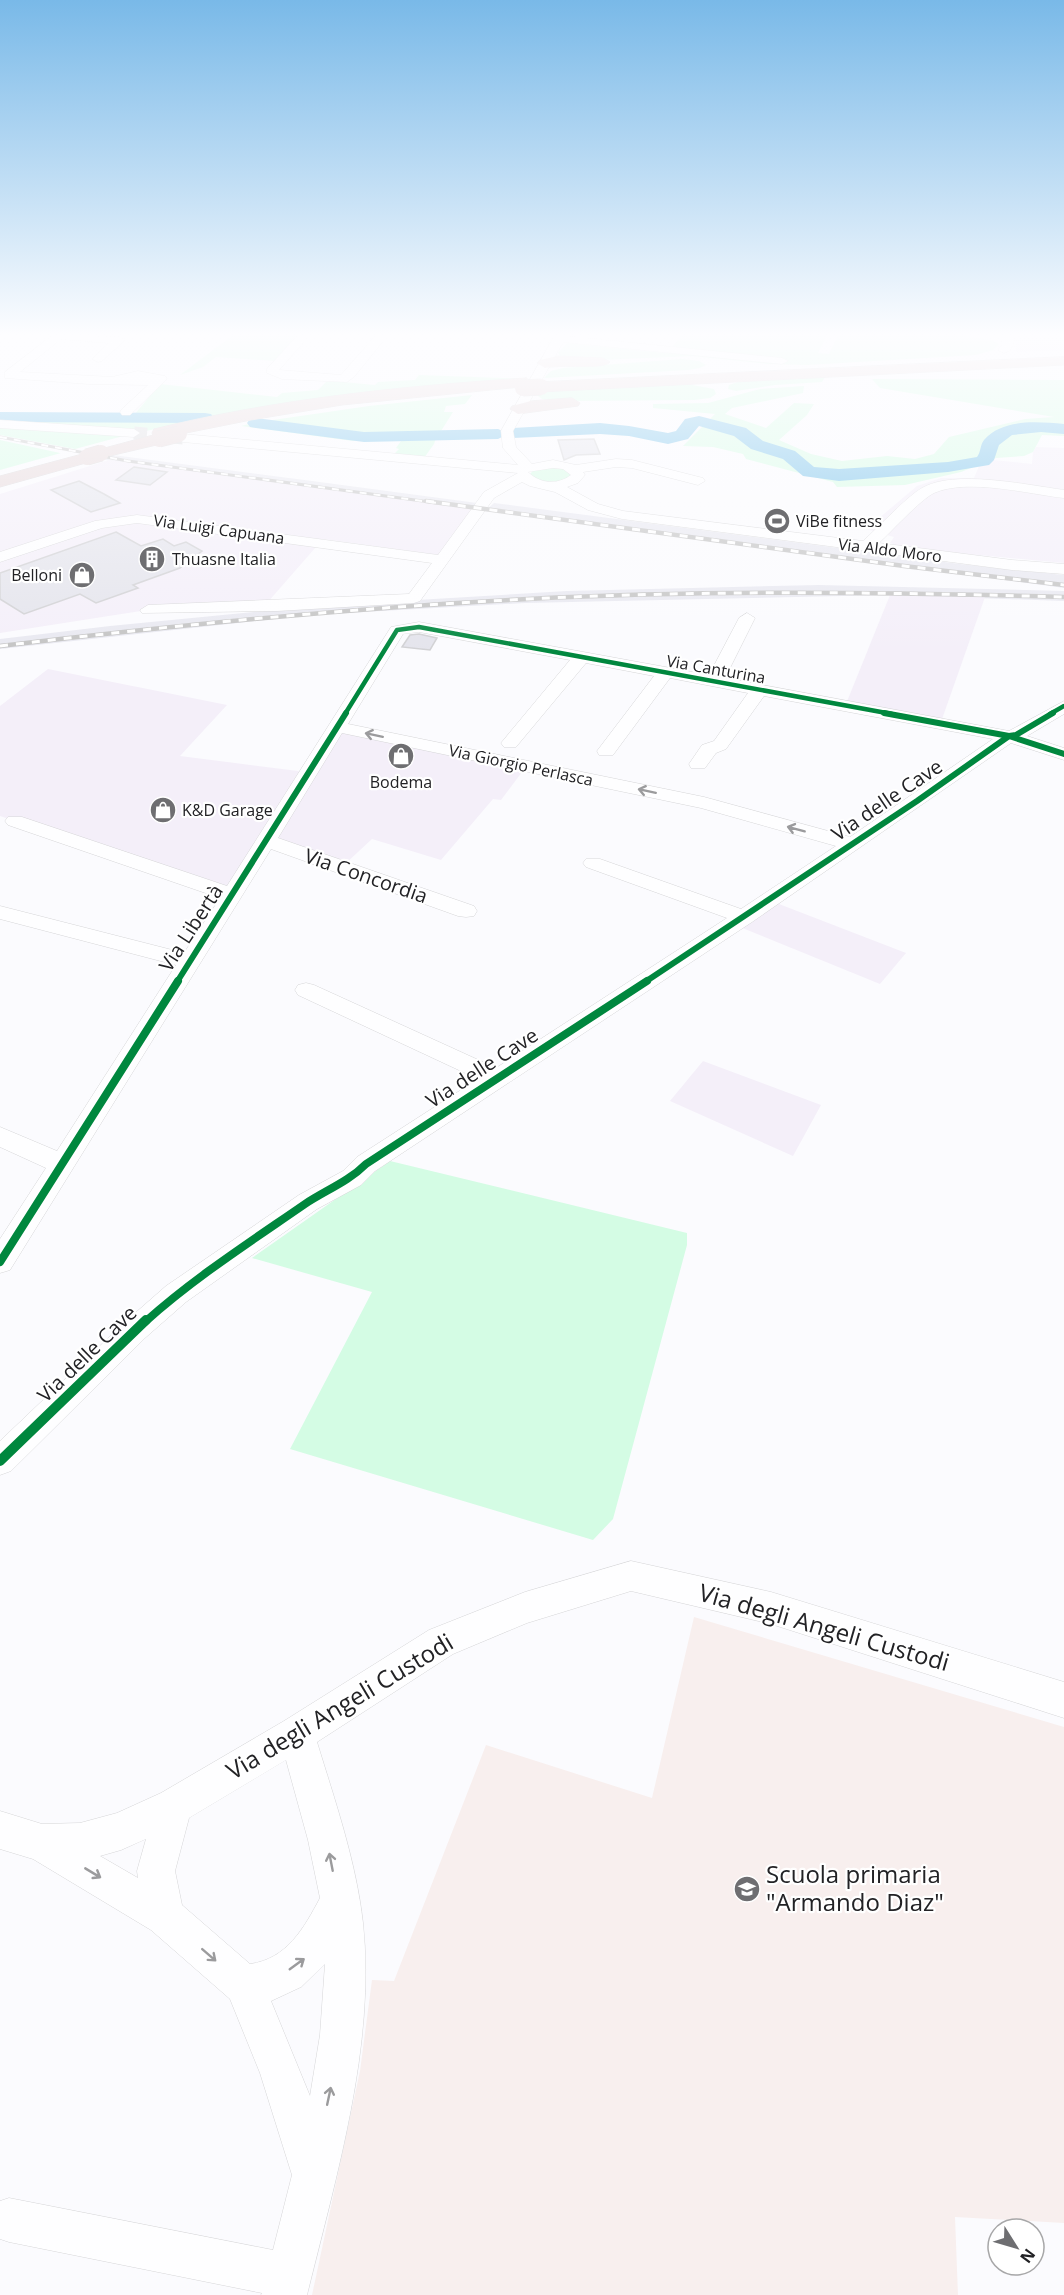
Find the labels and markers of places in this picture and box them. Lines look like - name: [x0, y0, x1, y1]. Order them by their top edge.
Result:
- sports icon: ViBe fitness: [762, 506, 792, 536]
- place label: ViBe fitness: [796, 510, 882, 532]
- building icon: Thuasne Italia: [137, 544, 167, 574]
- place label: Thuasne Italia: [172, 548, 276, 570]
- shop icon: Belloni: [67, 560, 97, 590]
- place label: Belloni: [11, 564, 62, 586]
- shop icon: Bodema: [386, 741, 416, 771]
- place label: Bodema: [370, 771, 432, 793]
- shop icon: K&D Garage: [148, 795, 178, 825]
- place label: K&D Garage: [182, 799, 273, 821]
- place label: Scuola primaria "Armando Diaz": [766, 1857, 944, 1918]
- school or university icon: Scuola primaria "Armando Diaz": [732, 1874, 762, 1904]

